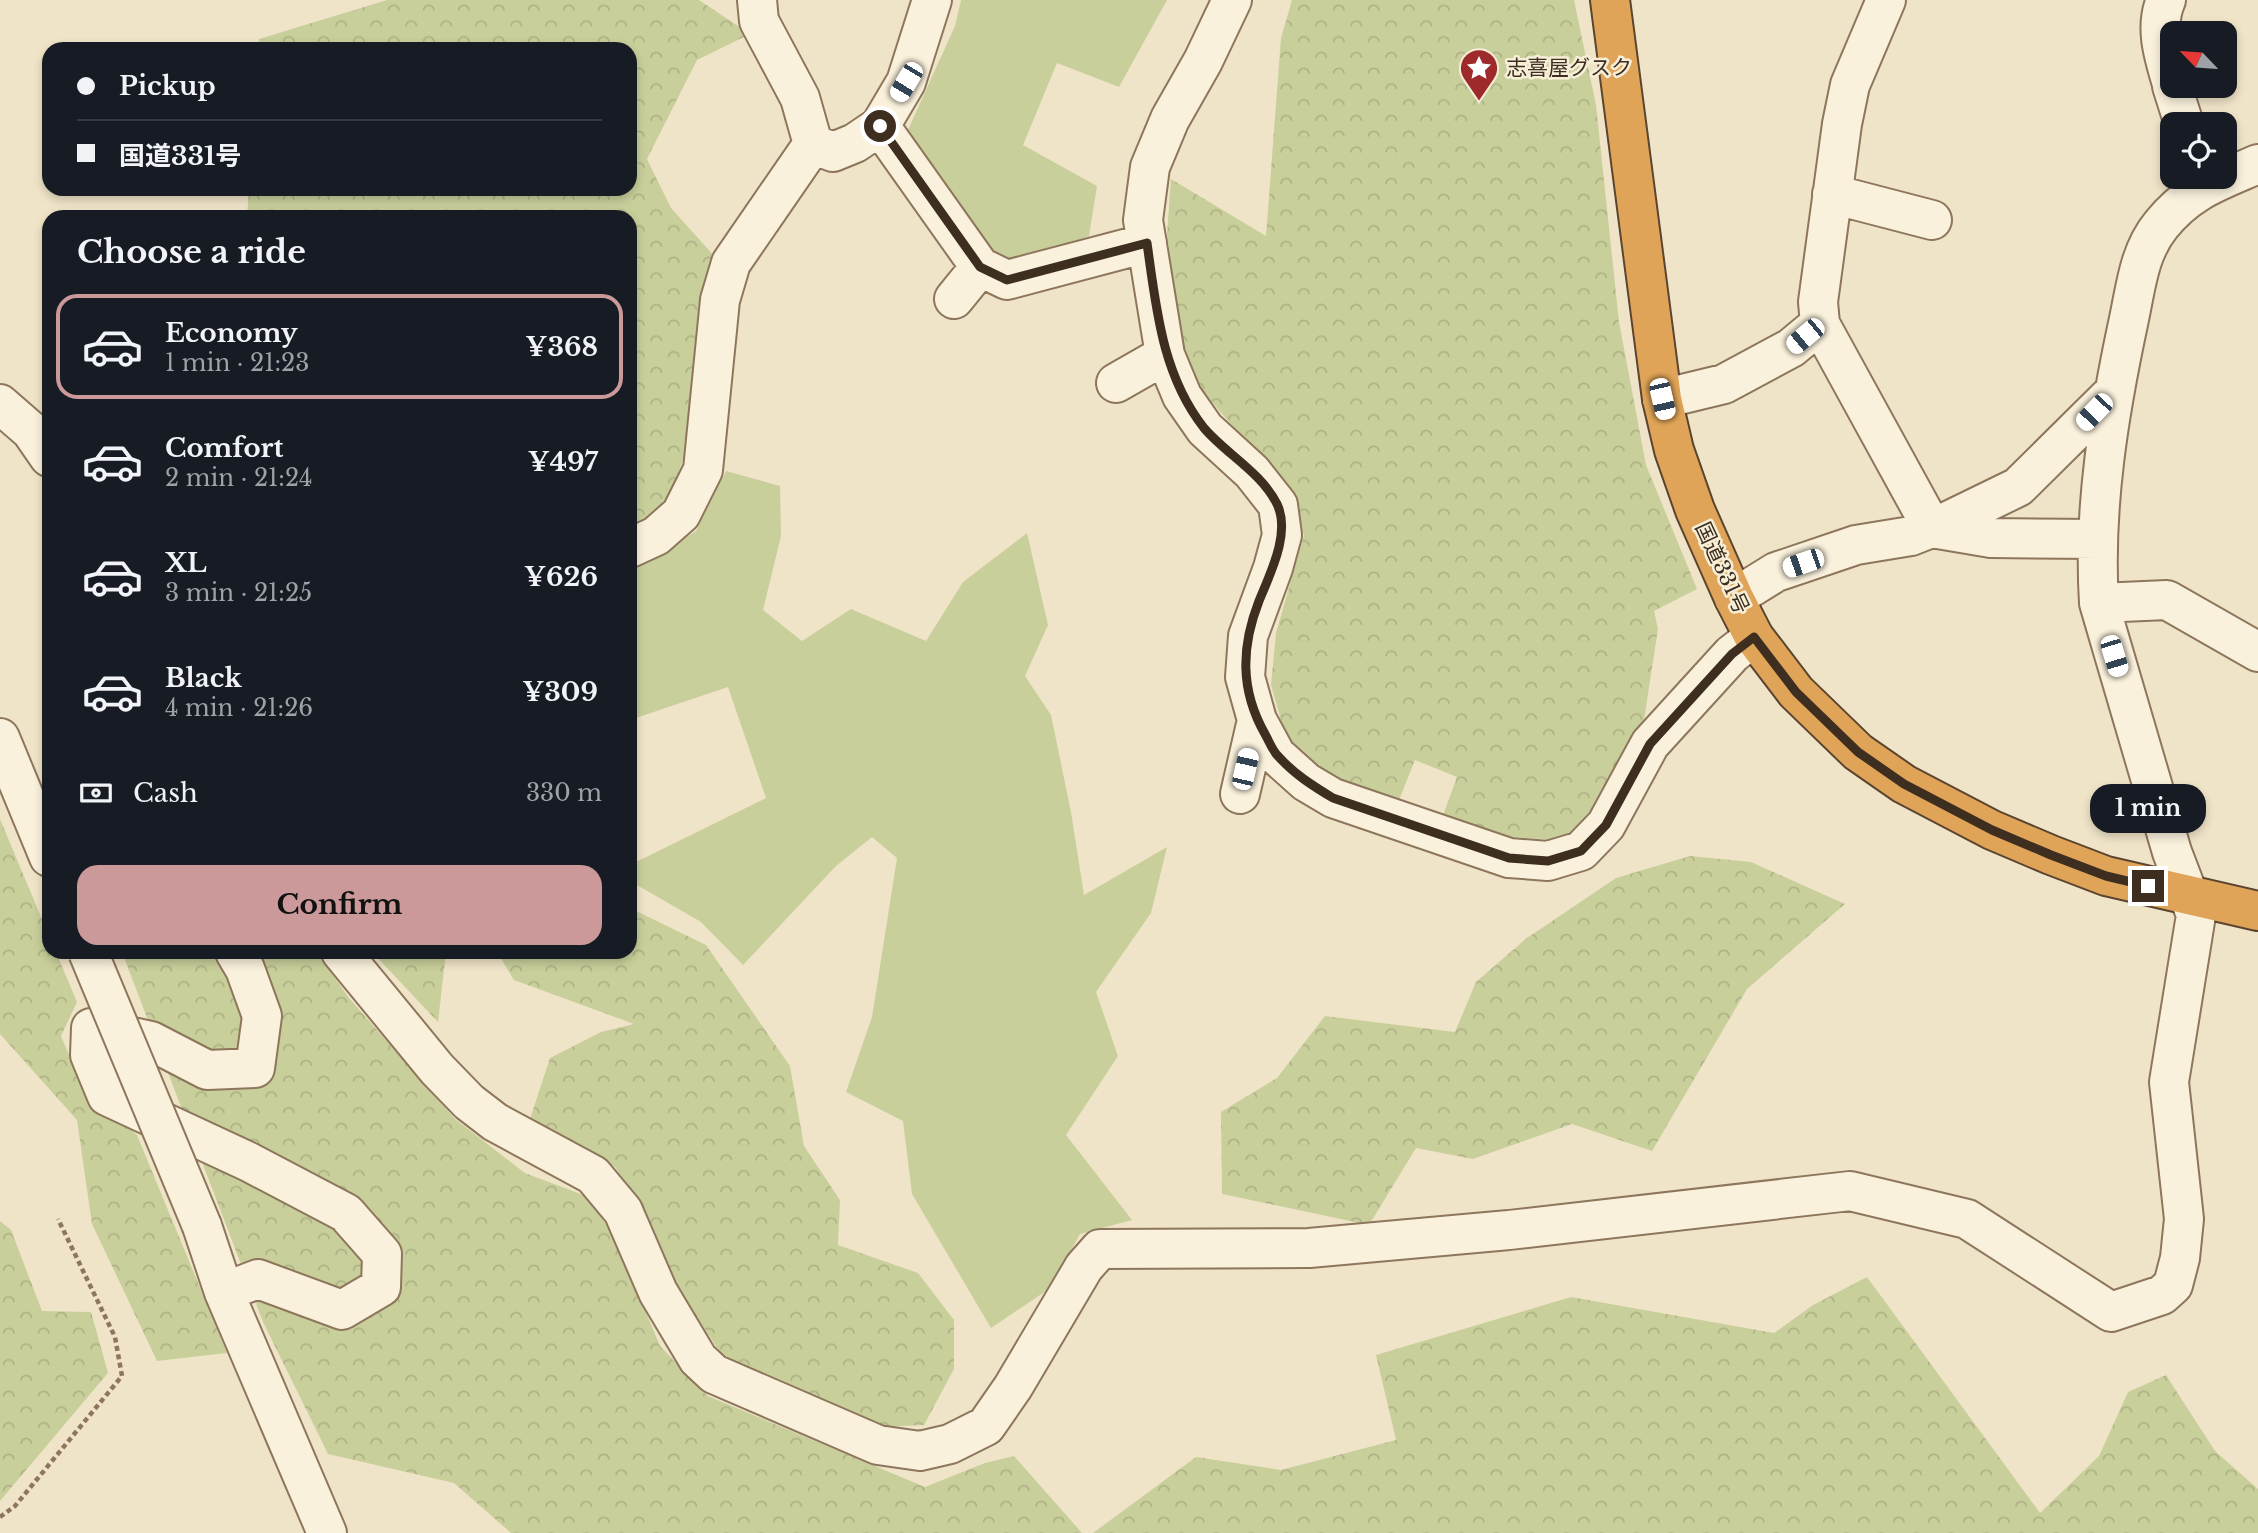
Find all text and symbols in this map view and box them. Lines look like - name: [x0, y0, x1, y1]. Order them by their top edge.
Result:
- north arrow: [2160, 21, 2236, 98]
- map controls: [2160, 21, 2237, 189]
- place icon: 志喜屋グスク: [1458, 47, 1500, 102]
- place label: 志喜屋グスク: [1506, 55, 1632, 81]
- car: [887, 59, 926, 105]
- text: Pickup: [119, 70, 216, 102]
- route start: [864, 110, 896, 142]
- button: locate: [2160, 112, 2237, 189]
- text: 国道331号: [119, 140, 241, 172]
- text: Choose a ride: [77, 232, 306, 272]
- car: [1783, 314, 1828, 358]
- icon: car: [81, 315, 144, 378]
- text: Economy: [165, 317, 298, 349]
- text: ¥368: [525, 331, 598, 363]
- text: 1 min · 21:23: [165, 349, 309, 377]
- car: [1648, 376, 1677, 422]
- car: [2072, 390, 2117, 434]
- icon: car: [81, 430, 144, 493]
- text: Comfort: [165, 432, 283, 464]
- text: ¥497: [528, 446, 598, 478]
- text: 2 min · 21:24: [165, 464, 313, 492]
- street label: 国道331号: [1689, 518, 1755, 618]
- icon: car: [81, 545, 144, 608]
- car: [1780, 546, 1827, 580]
- text: XL: [165, 547, 207, 579]
- text: ¥626: [524, 561, 598, 593]
- text: 3 min · 21:25: [165, 579, 312, 607]
- car: [2098, 633, 2131, 679]
- icon: car: [81, 660, 144, 723]
- text: Black: [165, 662, 242, 694]
- text: ¥309: [522, 676, 598, 708]
- text: 4 min · 21:26: [165, 694, 313, 722]
- car: [1231, 746, 1260, 792]
- icon: cash: [77, 774, 115, 812]
- text: Cash: [133, 777, 198, 809]
- text: 330 m: [526, 779, 602, 807]
- callout: 1 min: [2090, 784, 2206, 834]
- text: 1 min: [2115, 794, 2181, 822]
- button: Confirm: [77, 865, 602, 945]
- route end: [2132, 870, 2164, 902]

